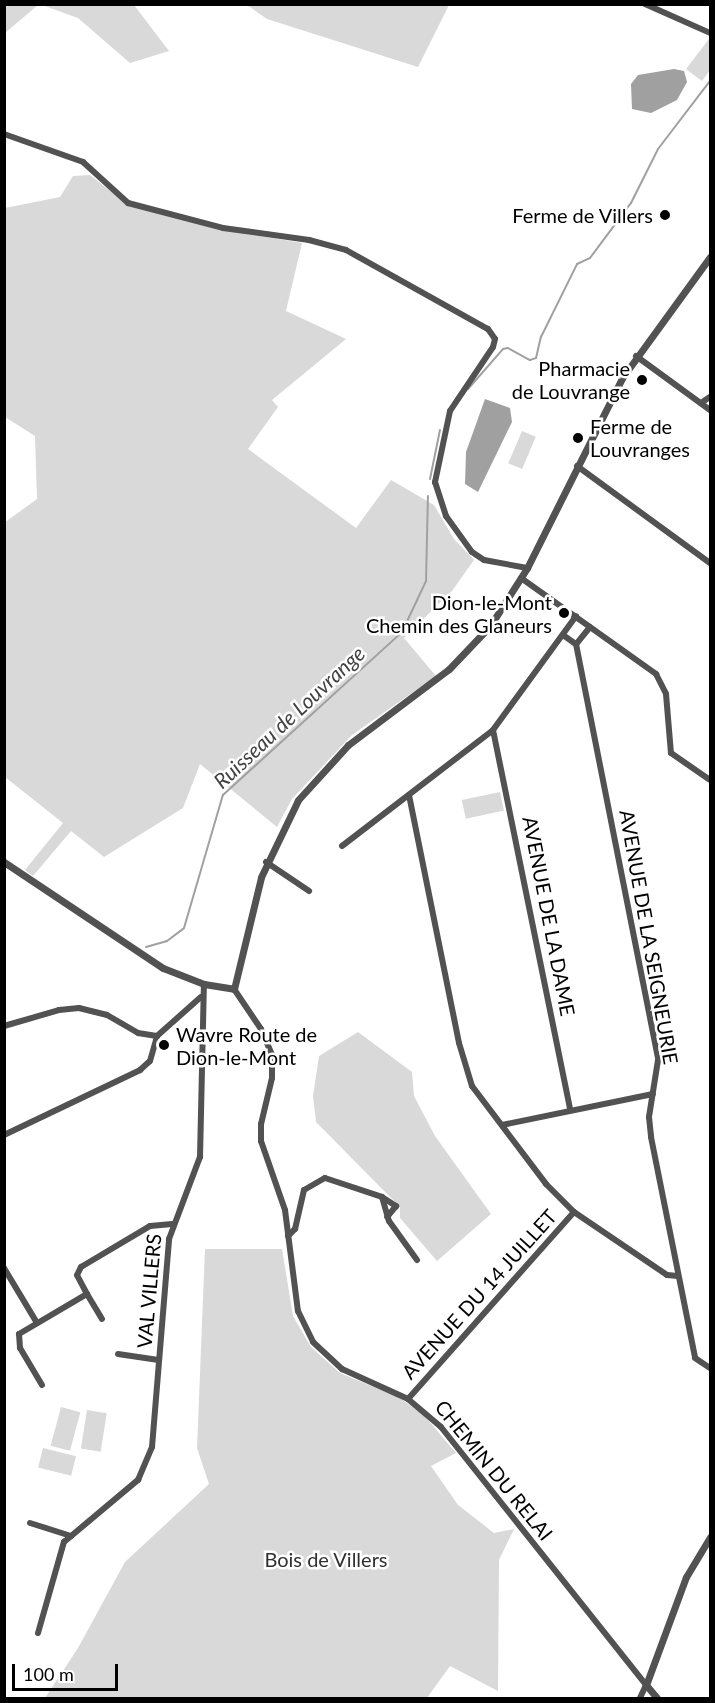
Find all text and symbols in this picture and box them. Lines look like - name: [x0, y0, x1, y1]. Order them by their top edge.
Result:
- place label: Ferme de Villers: [511, 203, 653, 227]
- marker: Ferme de Villers: [658, 208, 672, 222]
- place label: Pharmacie de Louvrange: [512, 356, 630, 403]
- marker: Pharmacie de Louvrange: [635, 373, 649, 387]
- place label: Ferme de Louvranges: [590, 414, 690, 461]
- marker: Ferme de Louvranges: [571, 431, 585, 445]
- place label: Dion-le-Mont Chemin des Glaneurs: [366, 590, 552, 637]
- marker: Dion-le-Mont Chemin des Glaneurs: [557, 606, 571, 620]
- water label: Ruisseau de Louvrange: [208, 641, 370, 793]
- street label: AVENUE DE LA SEIGNEURIE: [615, 807, 683, 1067]
- street label: AVENUE DE LA DAME: [518, 814, 580, 1018]
- place label: Wavre Route de Dion-le-Mont: [176, 1022, 317, 1069]
- marker: Wavre Route de Dion-le-Mont: [157, 1038, 171, 1052]
- street label: AVENUE DU 14 JUILLET: [396, 1204, 562, 1384]
- street label: VAL VILLERS: [132, 1232, 166, 1350]
- street label: CHEMIN DU RELAI: [430, 1395, 558, 1545]
- park label: Bois de Villers: [264, 1547, 388, 1571]
- scale bar: [15, 1652, 122, 1690]
- text: 100 m: [23, 1663, 74, 1685]

